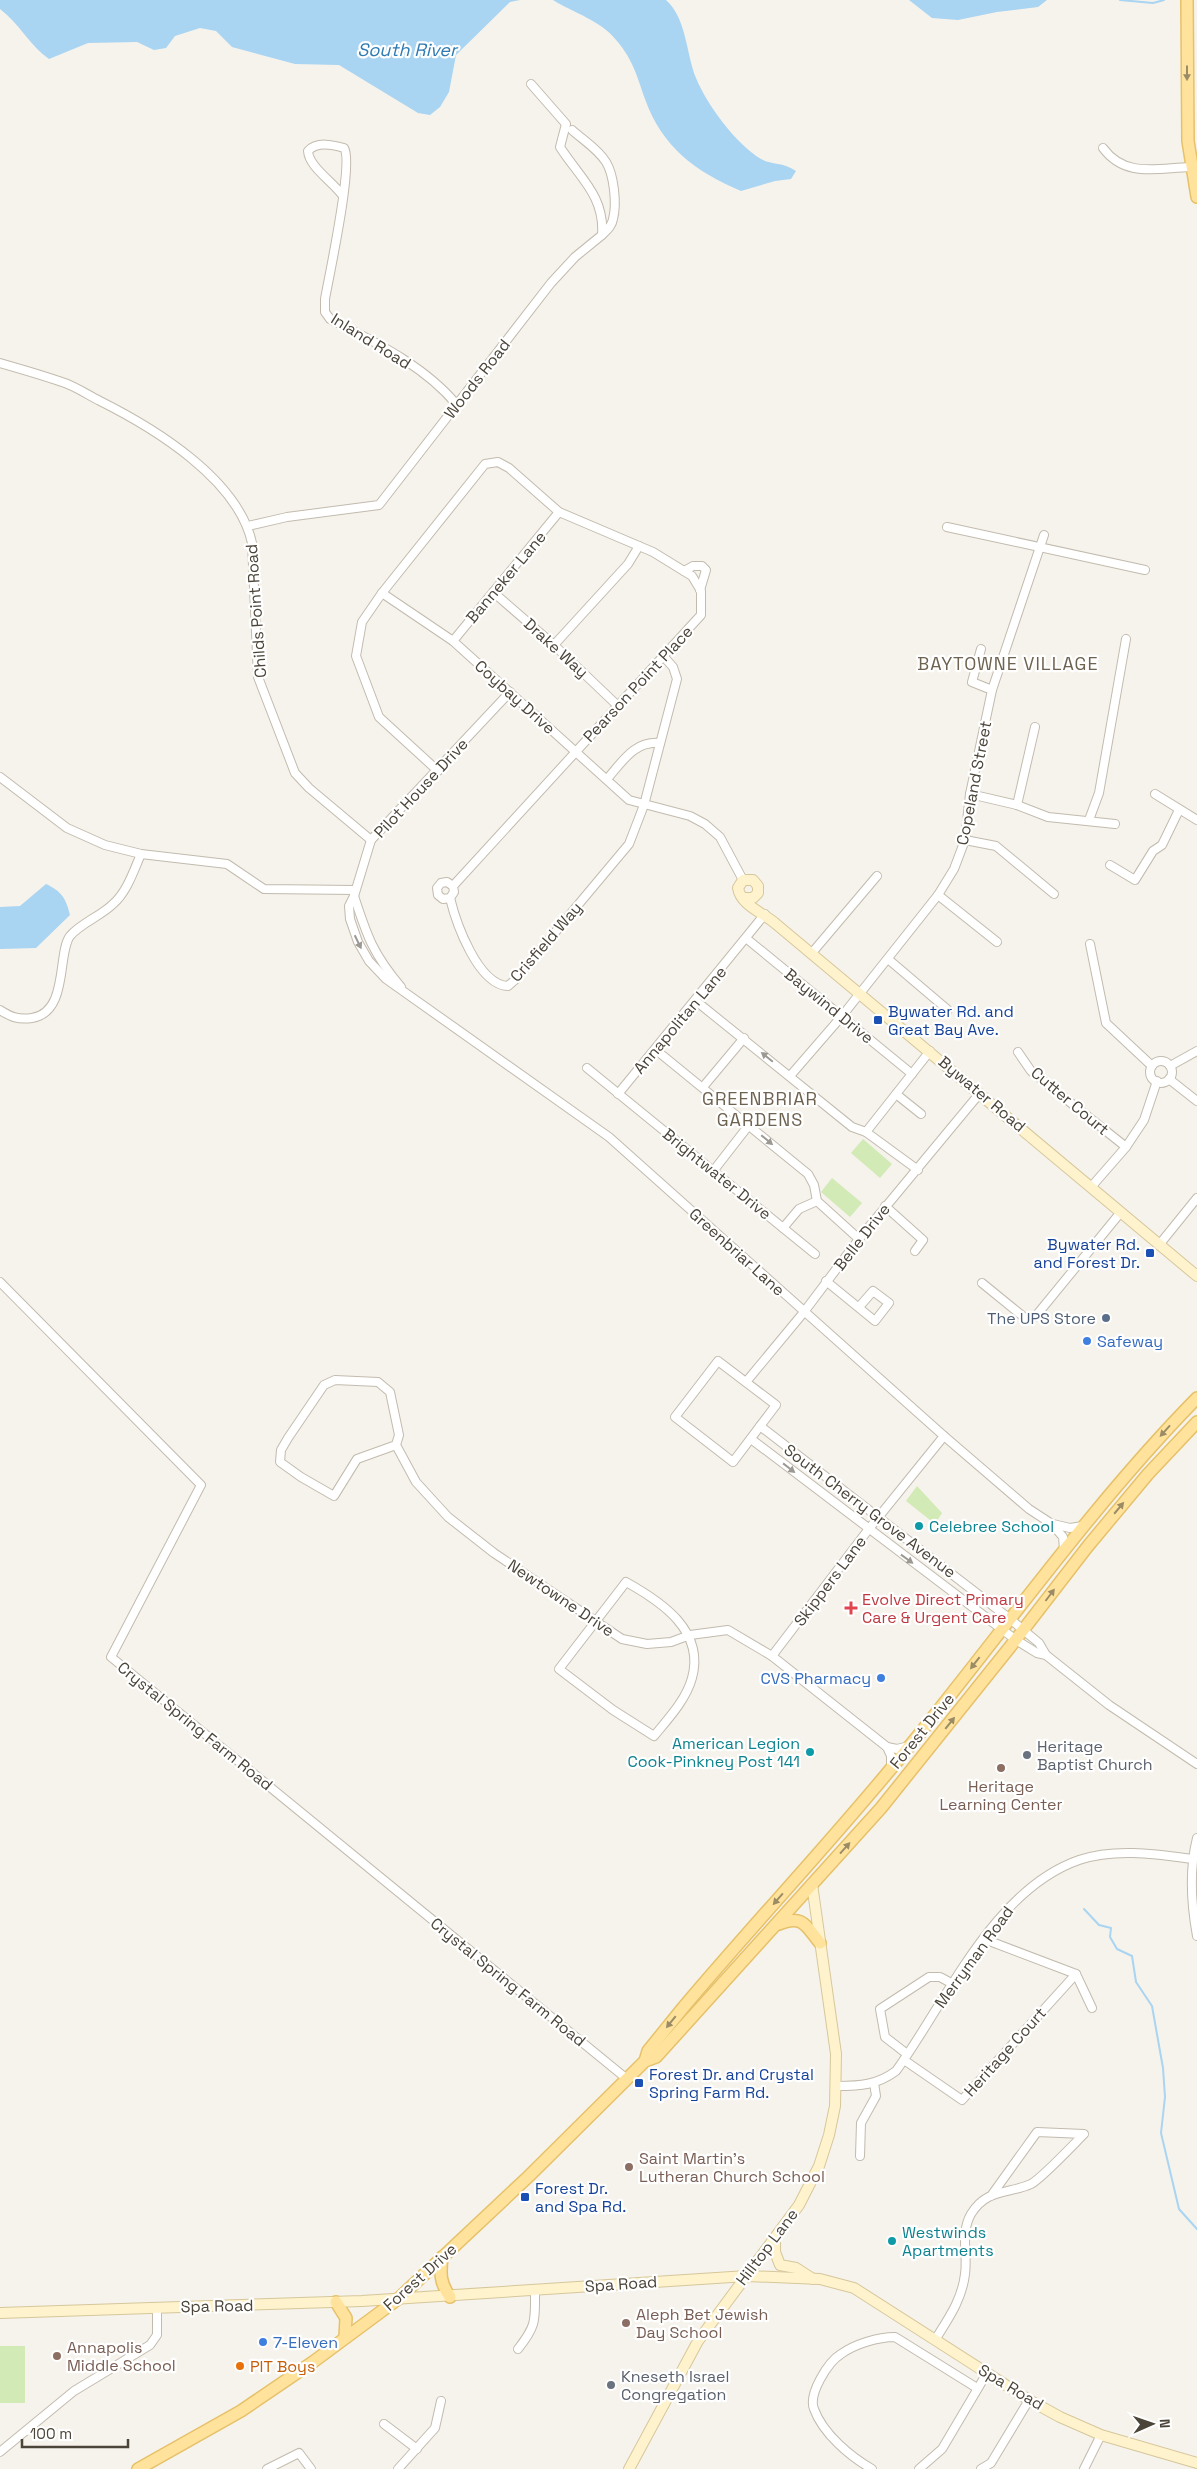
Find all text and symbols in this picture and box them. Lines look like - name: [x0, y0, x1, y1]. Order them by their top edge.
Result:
- water label: South River: [357, 38, 459, 61]
- one-way arrow: [1183, 66, 1191, 82]
- street label: Inland Road: [327, 308, 415, 374]
- street label: Woods Road: [439, 335, 515, 423]
- street label: Banneker Lane: [461, 527, 551, 627]
- street label: Childs Point Road: [241, 543, 271, 679]
- street label: Drake Way: [519, 613, 593, 683]
- street label: Pearson Point Place: [579, 621, 697, 747]
- district label: BAYTOWNE VILLAGE: [917, 652, 1099, 675]
- street label: Coybay Drive: [470, 655, 560, 739]
- street label: Copeland Street: [952, 719, 996, 847]
- street label: Pilot House Drive: [369, 734, 473, 842]
- street label: Crisfield Way: [505, 898, 587, 986]
- one-way arrow: [354, 934, 363, 949]
- street label: Annapolitan Lane: [629, 962, 731, 1078]
- street label: Baywind Drive: [780, 964, 878, 1048]
- place label: Bywater Rd. and Great Bay Ave.: [888, 1001, 1014, 1040]
- marker: Bywater Rd. and Great Bay Ave.: [872, 1014, 884, 1026]
- street label: Bywater Road: [934, 1051, 1030, 1137]
- one-way arrow: [761, 1052, 774, 1063]
- street label: Cutter Court: [1027, 1062, 1113, 1140]
- district label: GREENBRIAR GARDENS: [702, 1087, 818, 1131]
- street label: Brightwater Drive: [658, 1124, 776, 1224]
- one-way arrow: [761, 1134, 774, 1145]
- street label: Belle Drive: [829, 1199, 895, 1275]
- street label: Greenbriar Lane: [685, 1203, 789, 1301]
- place label: Bywater Rd. and Forest Dr.: [1034, 1234, 1140, 1273]
- marker: Bywater Rd. and Forest Dr.: [1144, 1247, 1156, 1259]
- place label: The UPS Store: [987, 1308, 1096, 1329]
- marker: The UPS Store: [1100, 1312, 1112, 1324]
- place label: Safeway: [1097, 1331, 1163, 1352]
- marker: Safeway: [1081, 1335, 1093, 1347]
- one-way arrow: [1159, 1424, 1171, 1436]
- street label: South Cherry Grove Avenue: [780, 1439, 960, 1583]
- one-way arrow: [782, 1463, 795, 1474]
- one-way arrow: [1114, 1502, 1125, 1515]
- place label: Celebree School: [929, 1516, 1054, 1537]
- marker: Celebree School: [913, 1520, 925, 1532]
- street label: Skippers Lane: [789, 1532, 871, 1630]
- one-way arrow: [900, 1553, 913, 1564]
- street label: Newtowne Drive: [504, 1555, 618, 1641]
- one-way arrow: [1045, 1588, 1055, 1602]
- place label: Evolve Direct Primary Care & Urgent Care: [862, 1589, 1024, 1628]
- marker: Evolve Direct Primary Care & Urgent Care: [844, 1601, 858, 1615]
- one-way arrow: [970, 1656, 980, 1670]
- street label: Crystal Spring Farm Road: [113, 1657, 277, 1795]
- place label: CVS Pharmacy: [760, 1668, 871, 1689]
- marker: CVS Pharmacy: [875, 1672, 887, 1684]
- street label: Forest Drive: [885, 1689, 959, 1773]
- one-way arrow: [944, 1717, 955, 1730]
- place label: American Legion Cook-Pinkney Post 141: [627, 1733, 800, 1772]
- place label: Heritage Baptist Church: [1037, 1736, 1153, 1775]
- marker: American Legion Cook-Pinkney Post 141: [804, 1746, 816, 1758]
- marker: Heritage Baptist Church: [1021, 1749, 1033, 1761]
- marker: Heritage Learning Center: [995, 1762, 1007, 1774]
- place label: Heritage Learning Center: [939, 1776, 1063, 1815]
- one-way arrow: [840, 1841, 851, 1854]
- one-way arrow: [772, 1892, 783, 1905]
- street label: Merryman Road: [930, 1902, 1018, 2012]
- street label: Crystal Spring Farm Road: [426, 1913, 590, 2051]
- street label: Heritage Court: [959, 2003, 1051, 2101]
- one-way arrow: [666, 2015, 677, 2028]
- place label: Forest Dr. and Crystal Spring Farm Rd.: [649, 2064, 814, 2103]
- marker: Forest Dr. and Crystal Spring Farm Rd.: [633, 2077, 645, 2089]
- place label: Saint Martin's Lutheran Church School: [639, 2148, 825, 2187]
- marker: Saint Martin's Lutheran Church School: [623, 2161, 635, 2173]
- place label: Forest Dr. and Spa Rd.: [535, 2178, 626, 2217]
- marker: Forest Dr. and Spa Rd.: [519, 2191, 531, 2203]
- street label: Hilltop Lane: [731, 2204, 803, 2290]
- place label: Westwinds Apartments: [902, 2222, 994, 2261]
- marker: Westwinds Apartments: [886, 2235, 898, 2247]
- street label: Forest Drive: [379, 2239, 461, 2315]
- street label: Spa Road: [584, 2271, 658, 2297]
- street label: Spa Road: [180, 2295, 254, 2317]
- place label: Aleph Bet Jewish Day School: [636, 2304, 768, 2343]
- marker: Aleph Bet Jewish Day School: [620, 2317, 632, 2329]
- place label: 7-Eleven: [273, 2332, 338, 2353]
- marker: 7-Eleven: [257, 2336, 269, 2348]
- place label: Annapolis Middle School: [67, 2337, 176, 2376]
- marker: Annapolis Middle School: [51, 2350, 63, 2362]
- place label: PIT Boys: [250, 2356, 315, 2377]
- street label: Spa Road: [974, 2359, 1048, 2415]
- marker: PIT Boys: [234, 2360, 246, 2372]
- place label: Kneseth Israel Congregation: [621, 2366, 729, 2405]
- marker: Kneseth Israel Congregation: [605, 2379, 617, 2391]
- north arrow: [1127, 2399, 1177, 2449]
- scale bar: [22, 2416, 129, 2448]
- text: N: [1156, 2419, 1174, 2429]
- text: 100 m: [30, 2424, 72, 2443]

